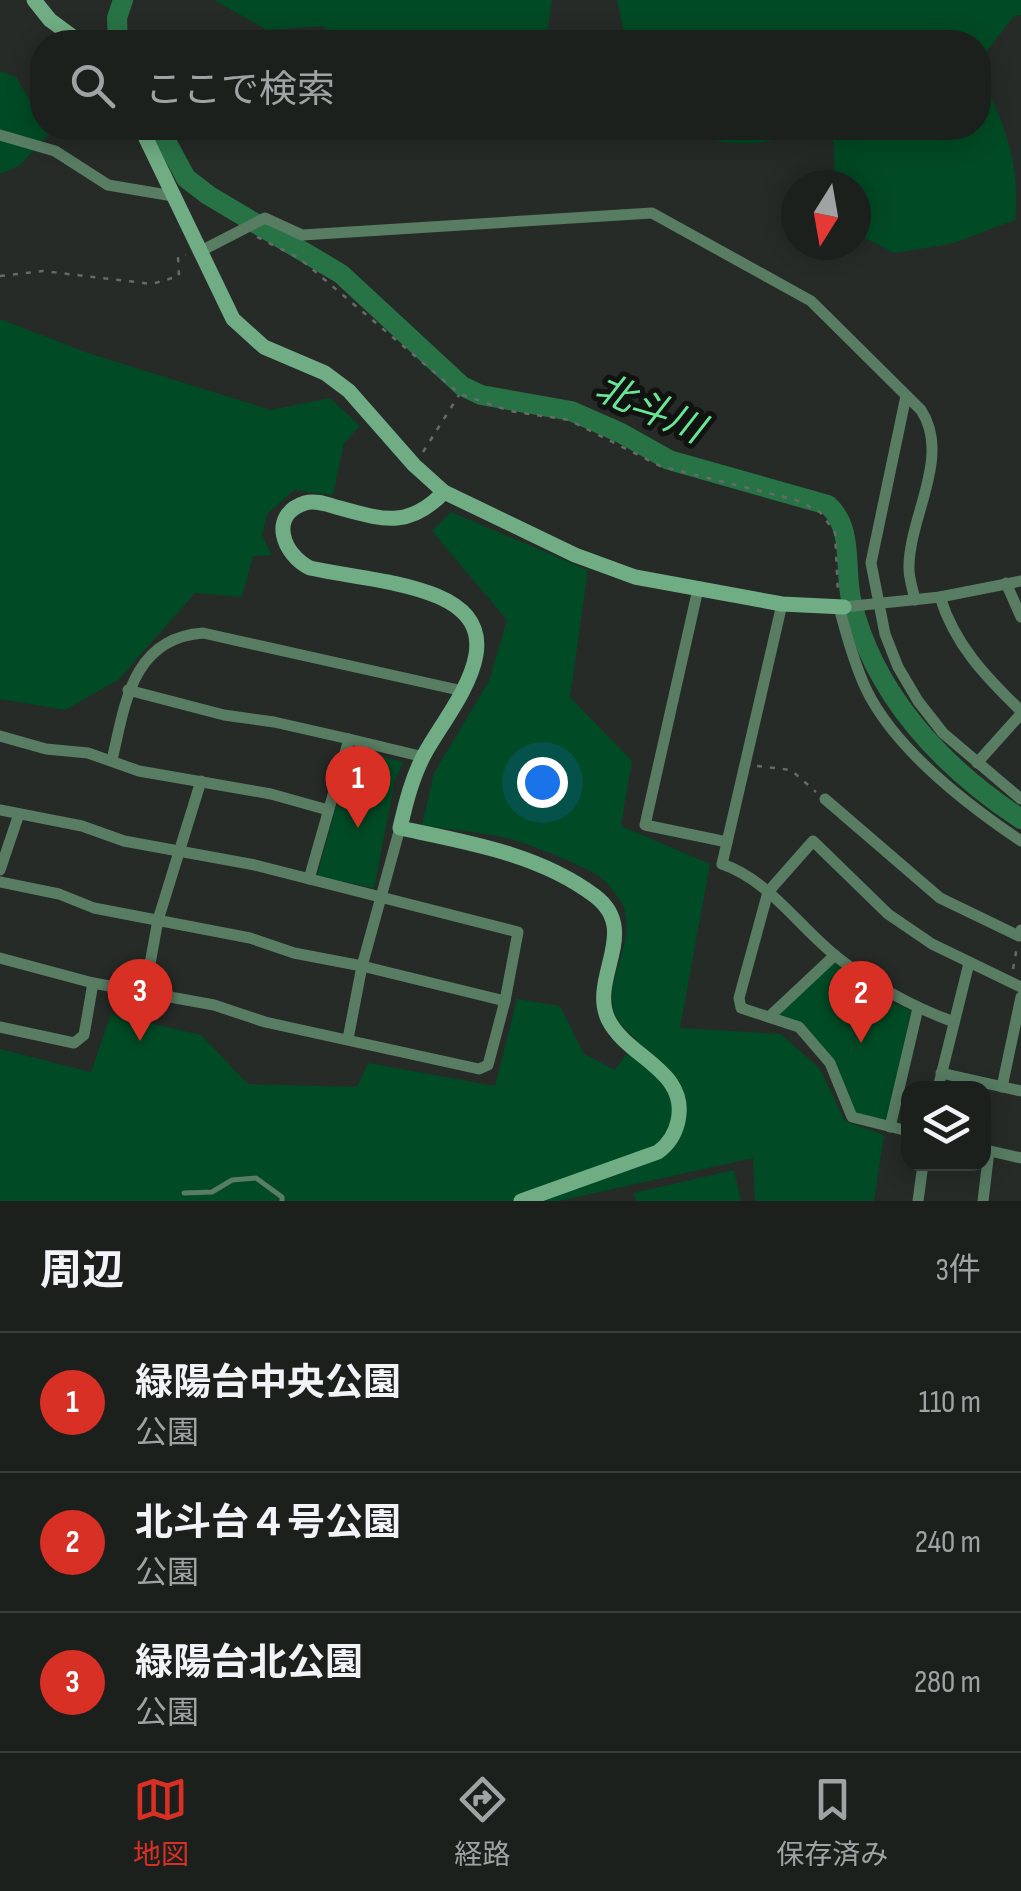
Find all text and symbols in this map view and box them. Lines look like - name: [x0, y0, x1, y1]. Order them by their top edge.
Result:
- search box: [30, 30, 991, 140]
- icon: search: [65, 58, 120, 113]
- text: ここで検索: [145, 68, 335, 113]
- north arrow: [781, 170, 871, 260]
- water label: 北斗川: [588, 366, 714, 455]
- pin: 1: [326, 746, 390, 828]
- your location: [517, 757, 568, 808]
- pin: 3: [108, 958, 172, 1041]
- pin: 2: [828, 960, 894, 1043]
- map controls: [901, 1081, 991, 1171]
- button: layers: [901, 1081, 991, 1171]
- text: 周辺: [40, 1246, 124, 1297]
- text: 3件: [936, 1251, 981, 1290]
- text: 緑陽台中央公園: [135, 1361, 401, 1406]
- text: 1: [66, 1383, 79, 1422]
- text: 110 m: [919, 1383, 981, 1422]
- text: 公園: [135, 1414, 199, 1453]
- text: 北斗台４号公園: [135, 1501, 401, 1546]
- text: 2: [65, 1523, 80, 1562]
- text: 240 m: [915, 1523, 981, 1562]
- text: 公園: [135, 1554, 199, 1593]
- text: 緑陽台北公園: [135, 1641, 363, 1686]
- text: 3: [65, 1663, 80, 1702]
- text: 280 m: [914, 1663, 981, 1702]
- text: 公園: [135, 1694, 199, 1733]
- tab: 地図: [133, 1772, 189, 1872]
- tab: 経路: [454, 1772, 510, 1872]
- tab: 保存済み: [776, 1772, 888, 1872]

